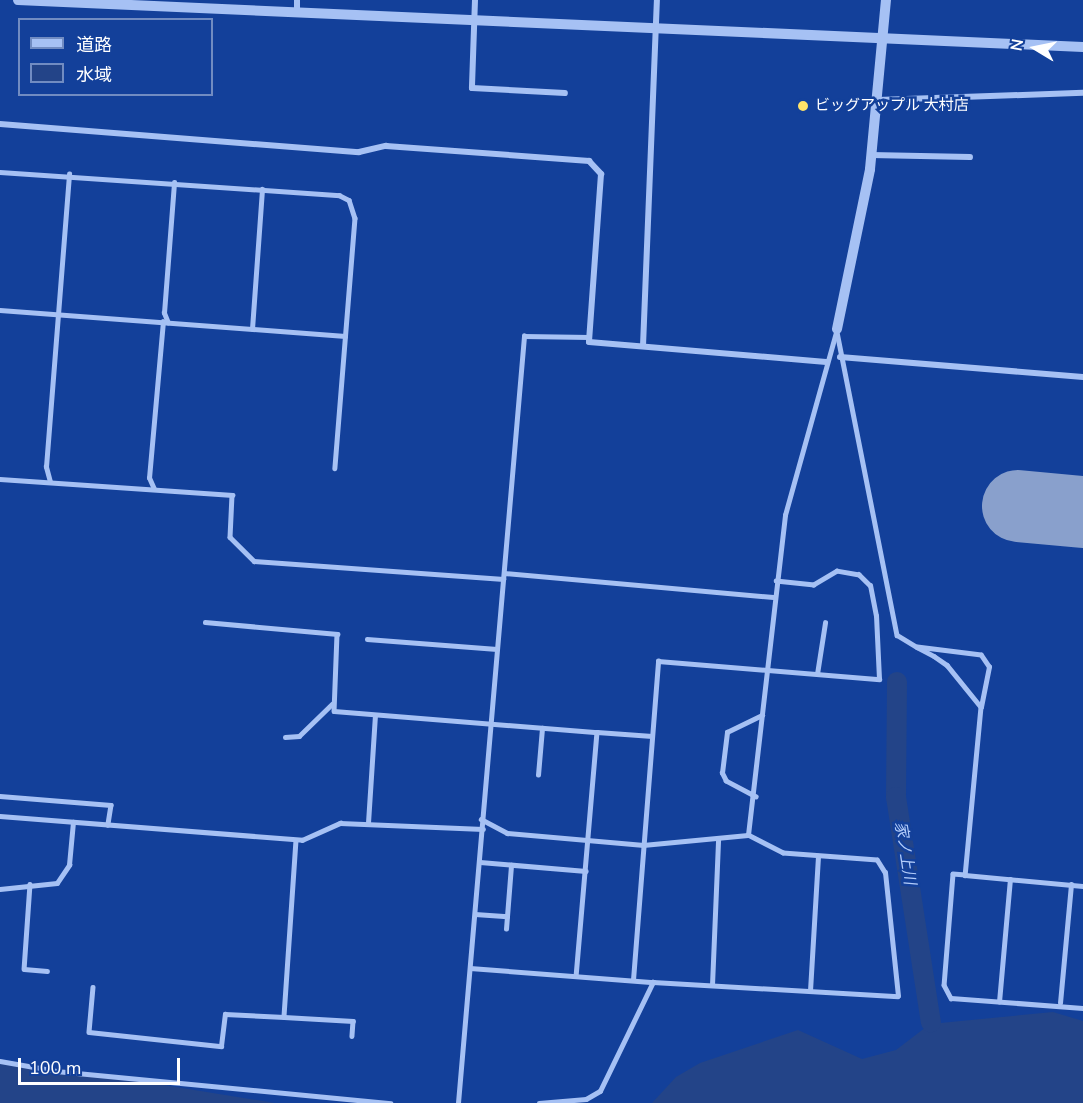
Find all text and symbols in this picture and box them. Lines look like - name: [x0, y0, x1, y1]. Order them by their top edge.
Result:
- legend: [18, 18, 213, 96]
- north arrow: [1005, 18, 1065, 78]
- text: 道路: [76, 33, 112, 57]
- text: N: [1005, 37, 1029, 53]
- text: 水域: [76, 63, 112, 87]
- place label: ビッグアップル 大村店: [815, 97, 969, 115]
- marker: ビッグアップル 大村店: [796, 99, 810, 113]
- water label: 家ノ上川: [891, 820, 919, 886]
- scale bar: [21, 1046, 183, 1084]
- text: 100 m: [29, 1056, 81, 1080]

